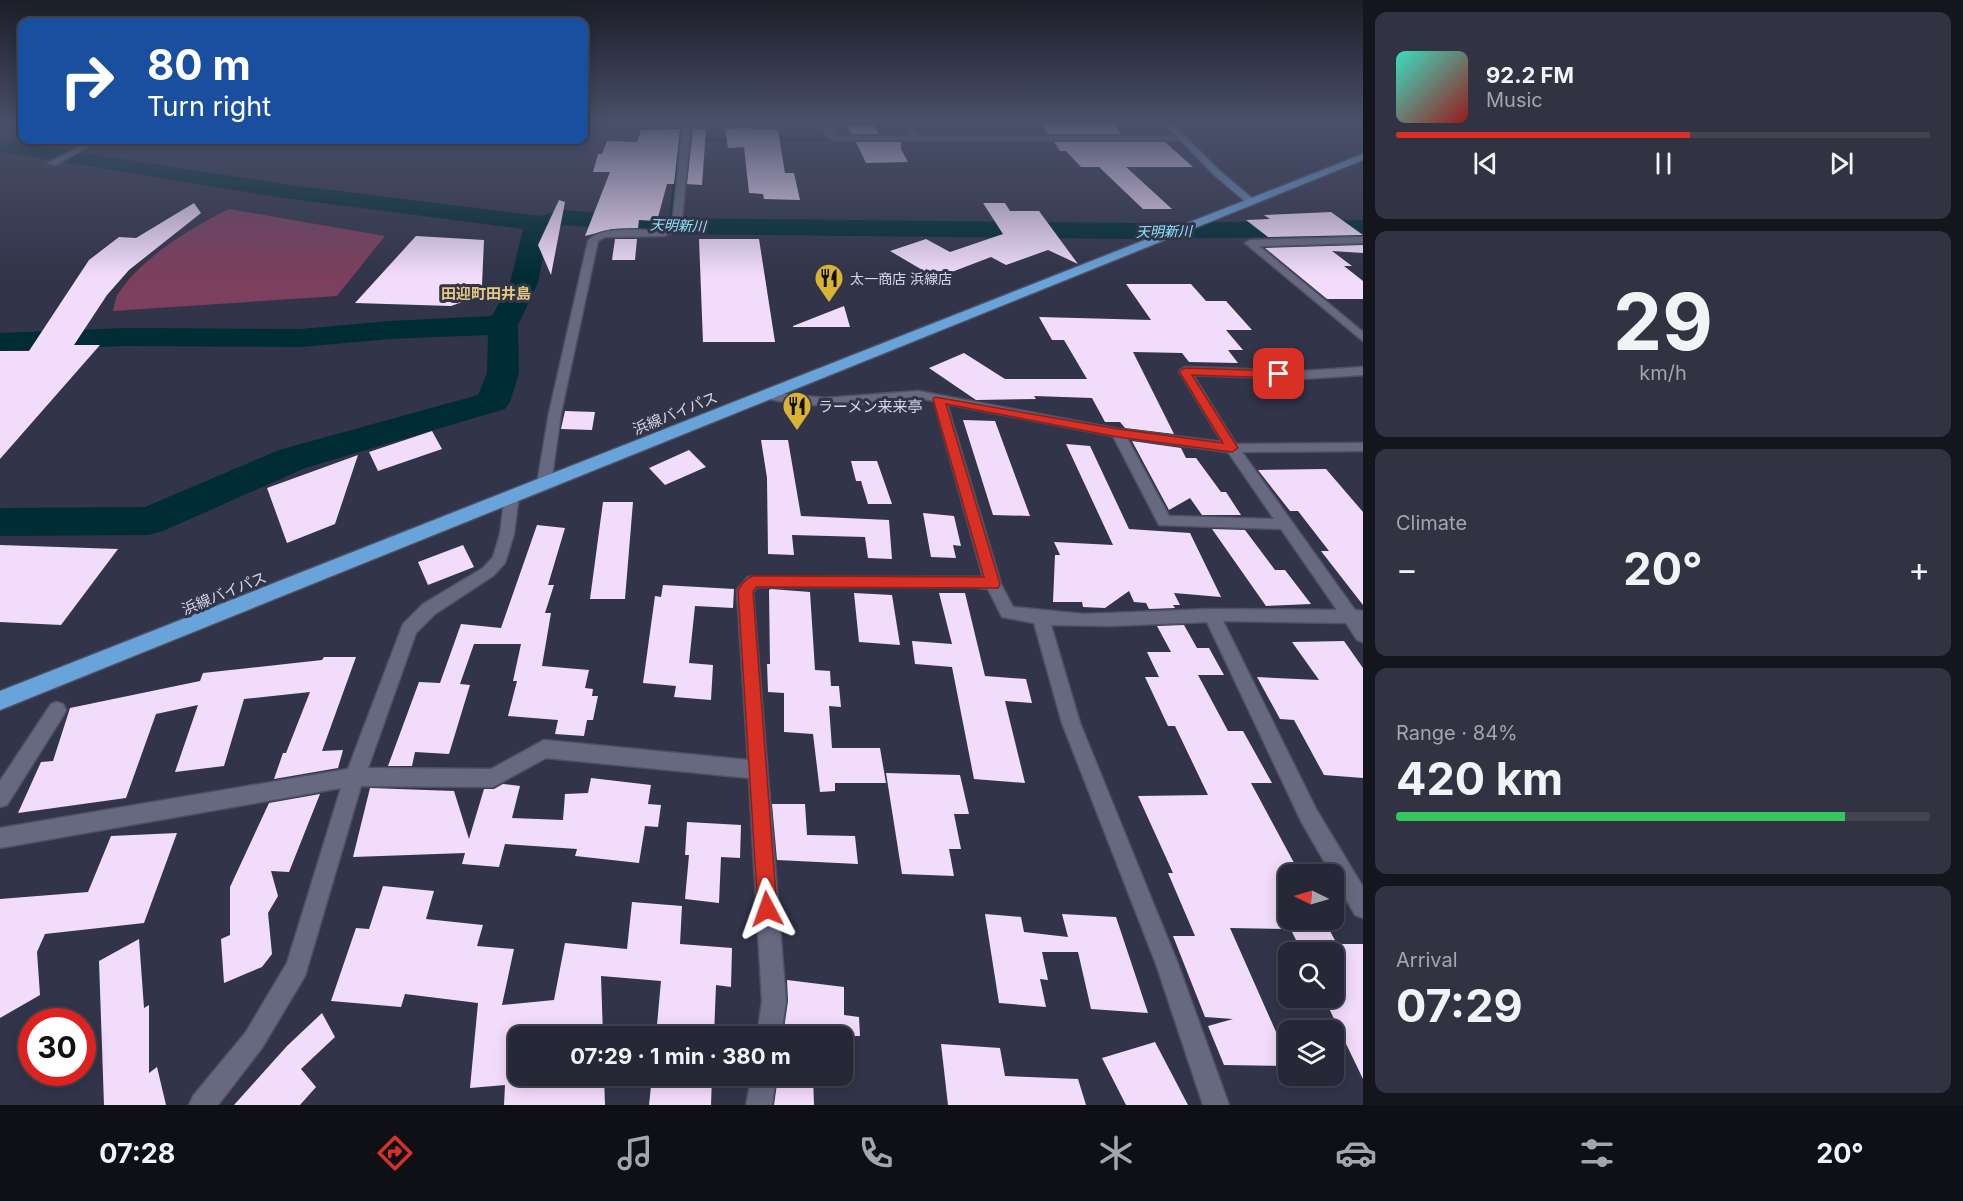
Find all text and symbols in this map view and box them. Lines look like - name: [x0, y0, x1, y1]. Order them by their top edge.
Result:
- text: 80 m: [147, 39, 251, 90]
- icon: right: [48, 42, 126, 120]
- text: 92.2 FM: [1486, 62, 1574, 88]
- text: Music: [1486, 88, 1543, 112]
- text: Turn right: [147, 90, 271, 123]
- icon: previous: [1469, 147, 1502, 180]
- icon: pause: [1647, 147, 1680, 180]
- icon: next: [1825, 147, 1858, 180]
- water label: 天明新川: [650, 216, 708, 235]
- water label: 天明新川: [1136, 222, 1194, 240]
- restaurant icon: 太一商店 浜線店: [813, 262, 845, 304]
- place label: 太一商店 浜線店: [850, 270, 952, 287]
- text: 29: [1613, 274, 1713, 369]
- district label: 田迎町田井島: [441, 284, 531, 303]
- pin: [1253, 348, 1304, 399]
- icon: arrive: [1262, 357, 1295, 390]
- text: km/h: [1639, 361, 1687, 385]
- street label: 浜線バイパス: [630, 387, 720, 439]
- restaurant icon: ラーメン来来亭: [781, 390, 813, 432]
- place label: ラーメン来来亭: [818, 397, 922, 416]
- text: Climate: [1396, 511, 1467, 535]
- text: 20°: [1623, 541, 1703, 596]
- text: −: [1396, 549, 1418, 589]
- text: +: [1908, 549, 1930, 589]
- street label: 浜線バイパス: [179, 567, 269, 619]
- text: Range · 84%: [1396, 721, 1518, 745]
- text: 420 km: [1396, 751, 1563, 806]
- north arrow: [1278, 864, 1344, 930]
- map controls: [1278, 864, 1344, 1086]
- position arrow: [735, 877, 799, 941]
- button: search: [1278, 942, 1344, 1008]
- text: Arrival: [1396, 948, 1458, 972]
- text: 07:29: [1396, 978, 1523, 1033]
- speed limit sign: 30: [18, 1008, 96, 1086]
- button: layers: [1278, 1020, 1344, 1086]
- text: 07:29 · 1 min · 380 m: [570, 1043, 791, 1069]
- icon: directions: [374, 1132, 416, 1174]
- icon: music: [614, 1132, 656, 1174]
- icon: phone: [855, 1132, 897, 1174]
- icon: climate: [1095, 1132, 1137, 1174]
- icon: car: [1335, 1132, 1377, 1174]
- icon: filters: [1576, 1132, 1618, 1174]
- text: 07:28: [99, 1137, 175, 1170]
- text: 20°: [1816, 1137, 1864, 1170]

